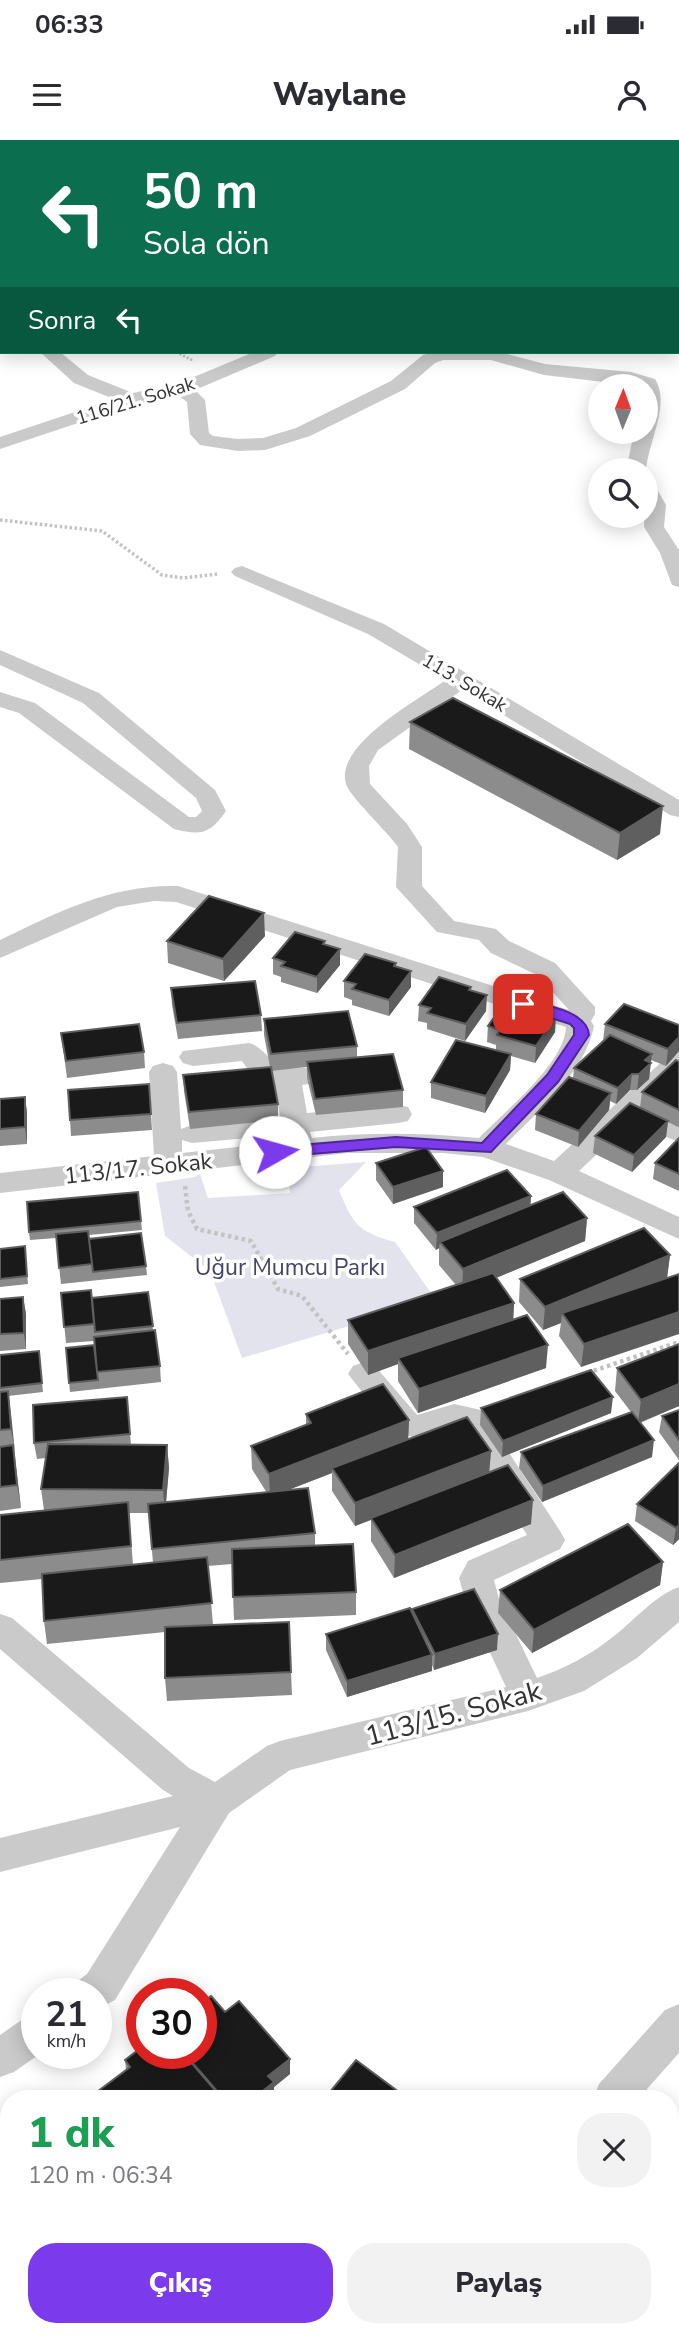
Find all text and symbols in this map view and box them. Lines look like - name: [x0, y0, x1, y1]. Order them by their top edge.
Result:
- text: 06:33: [35, 7, 104, 42]
- text: Waylane: [273, 73, 406, 116]
- icon: menu: [28, 76, 66, 114]
- icon: person: [613, 76, 651, 114]
- text: 50 m: [143, 158, 258, 225]
- icon: left: [28, 168, 119, 259]
- text: Sola dön: [143, 222, 270, 265]
- icon: left: [110, 301, 148, 339]
- text: Sonra: [28, 303, 96, 338]
- street label: 116/21. Sokak: [73, 370, 198, 431]
- north arrow: [588, 374, 658, 444]
- map controls: [588, 374, 658, 528]
- button: search: [588, 458, 658, 528]
- street label: 113. Sokak: [417, 647, 512, 719]
- pin: [493, 974, 553, 1034]
- icon: arrive: [504, 985, 542, 1023]
- position arrow: [238, 1115, 312, 1189]
- street label: 113/17. Sokak: [62, 1145, 214, 1192]
- park label: Uğur Mumcu Parkı: [195, 1252, 385, 1283]
- street label: 113/15. Sokak: [361, 1672, 547, 1756]
- speed limit sign: 30: [126, 1978, 217, 2069]
- text: 21: [45, 1991, 88, 2038]
- text: km/h: [47, 2029, 86, 2053]
- text: 1 dk: [28, 2105, 114, 2162]
- button: close: [577, 2113, 651, 2187]
- text: 120 m · 06:34: [28, 2160, 173, 2191]
- button: Çıkış: [28, 2243, 333, 2323]
- button: Paylaş: [347, 2243, 651, 2323]

